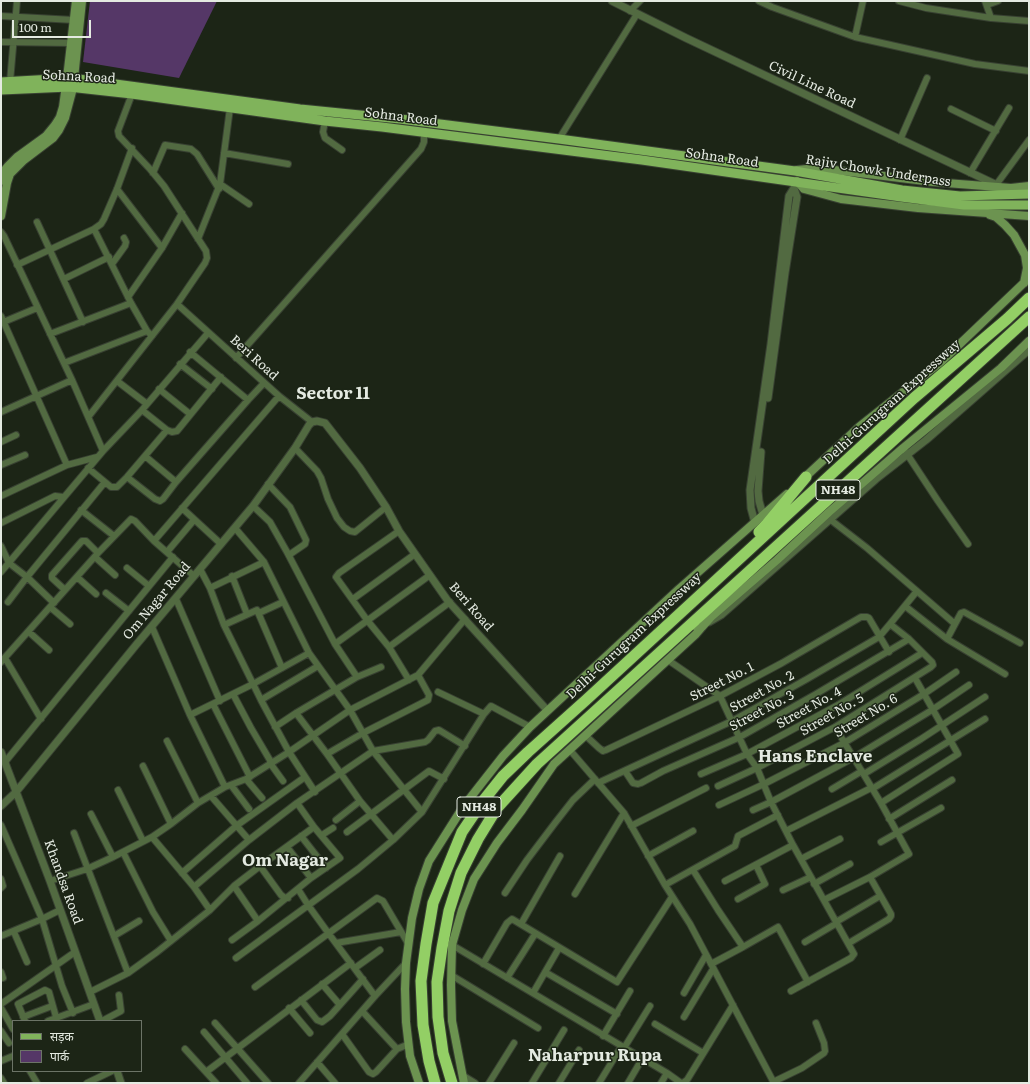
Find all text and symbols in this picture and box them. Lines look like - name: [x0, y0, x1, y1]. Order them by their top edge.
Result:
- scale bar: [14, 12, 93, 38]
- text: 100 m: [19, 18, 52, 36]
- street label: Civil Line Road: [766, 58, 858, 112]
- street label: Sohna Road: [42, 67, 116, 87]
- street label: Sohna Road: [364, 105, 438, 129]
- street label: Sohna Road: [685, 145, 759, 171]
- street label: Rajiv Chowk Underpass: [804, 152, 952, 190]
- street label: Beri Road: [227, 332, 281, 384]
- street label: Delhi-Gurugram Expressway: [820, 336, 964, 468]
- district label: Sector 11: [296, 384, 370, 404]
- road number: NH48: [816, 480, 860, 500]
- street label: Om Nagar Road: [120, 559, 194, 643]
- street label: Delhi-Gurugram Expressway: [563, 569, 705, 703]
- street label: Beri Road: [445, 579, 497, 635]
- street label: Street No. 1: [687, 659, 757, 705]
- street label: Street No. 2: [727, 668, 797, 716]
- street label: Street No. 4: [774, 684, 844, 732]
- street label: Street No. 3: [727, 687, 797, 735]
- street label: Street No. 5: [797, 690, 867, 740]
- street label: Street No. 6: [831, 691, 901, 741]
- district label: Hans Enclave: [758, 747, 872, 767]
- road number: NH48: [457, 797, 501, 817]
- street label: Khandsa Road: [40, 838, 86, 926]
- district label: Om Nagar: [242, 851, 328, 871]
- legend: [12, 1020, 142, 1072]
- text: सड़क: [50, 1027, 74, 1045]
- district label: Naharpur Rupa: [528, 1046, 662, 1066]
- text: पार्क: [50, 1047, 69, 1065]

